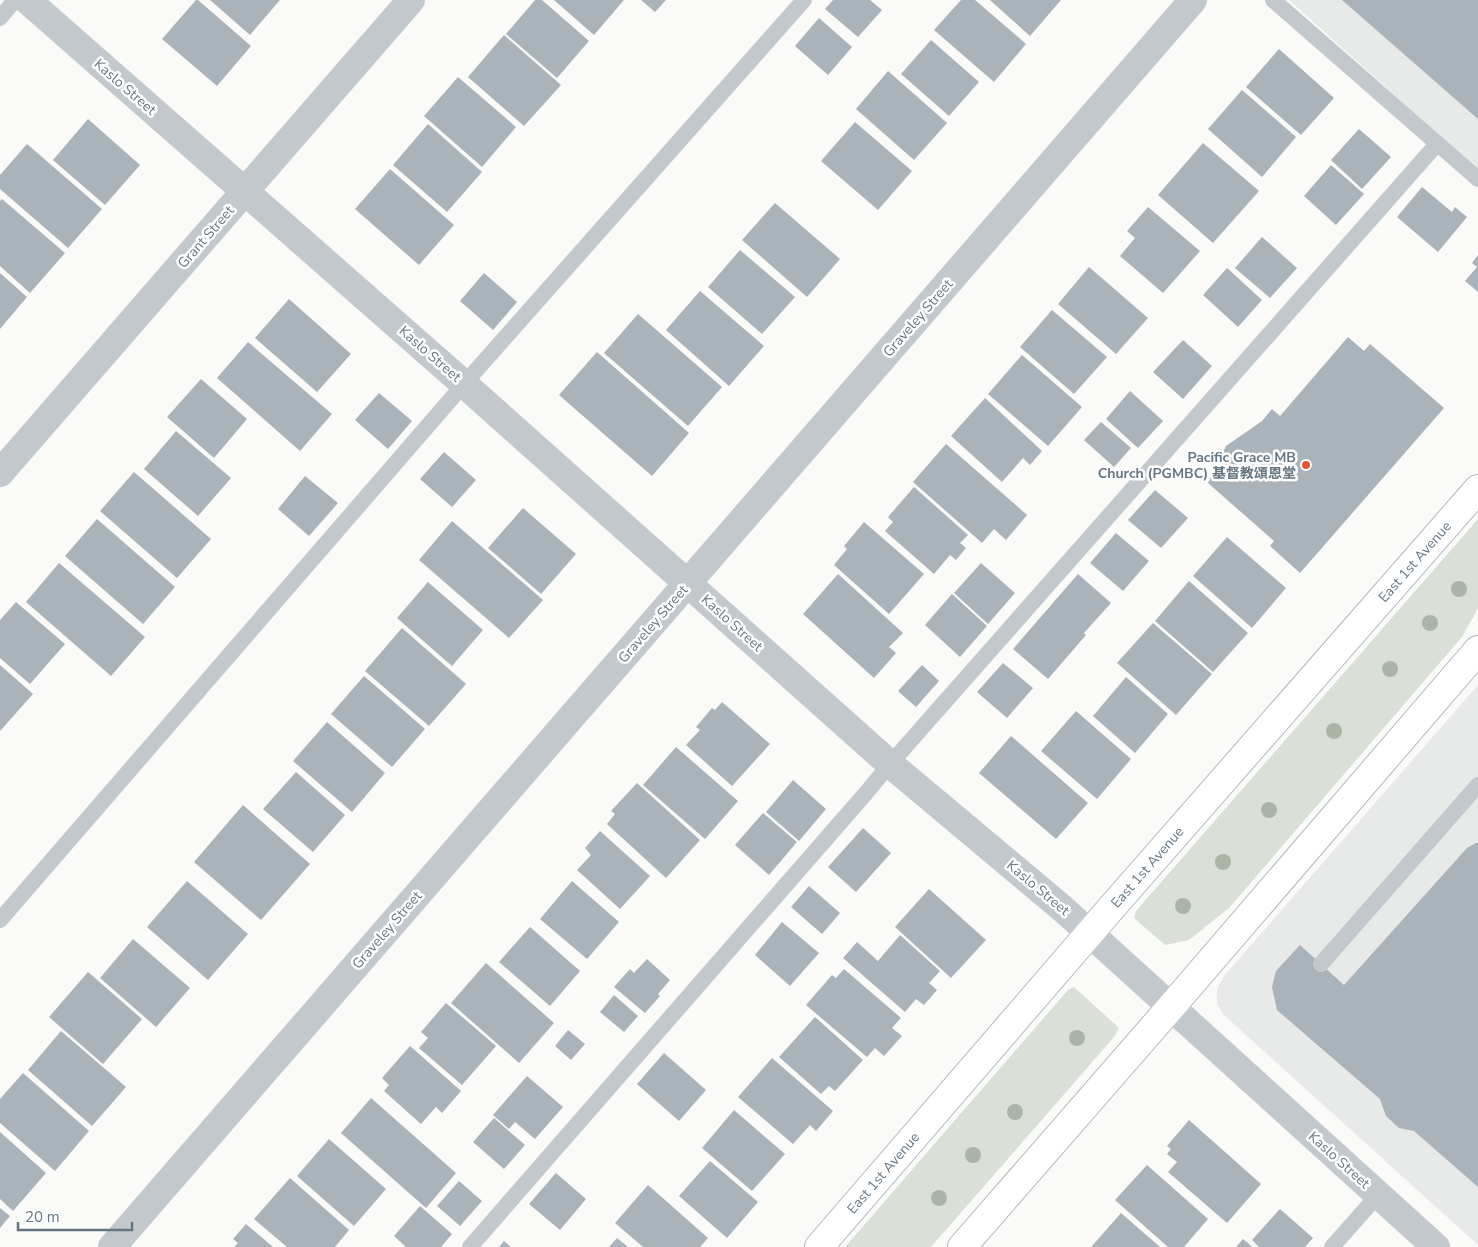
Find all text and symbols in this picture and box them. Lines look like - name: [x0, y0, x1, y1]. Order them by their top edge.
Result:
- street label: Kaslo Street: [90, 55, 160, 119]
- street label: Grant Street: [174, 202, 239, 272]
- street label: Graveley Street: [879, 275, 957, 361]
- street label: Kaslo Street: [395, 322, 465, 386]
- place label: Pacific Grace MB Church (PGMBC) 基督教頌恩堂: [1098, 448, 1296, 483]
- marker: Pacific Grace MB Church (PGMBC) 基督教頌恩堂: [1300, 459, 1312, 471]
- street label: East 1st Avenue: [1374, 517, 1455, 606]
- street label: Graveley Street: [614, 581, 692, 667]
- street label: Kaslo Street: [697, 590, 767, 656]
- street label: East 1st Avenue: [1106, 822, 1188, 912]
- street label: Kaslo Street: [1003, 856, 1074, 920]
- street label: Graveley Street: [348, 887, 426, 973]
- street label: Kaslo Street: [1304, 1127, 1374, 1193]
- street label: East 1st Avenue: [843, 1128, 923, 1218]
- scale bar: [18, 1200, 131, 1232]
- text: 20 m: [25, 1207, 60, 1227]

